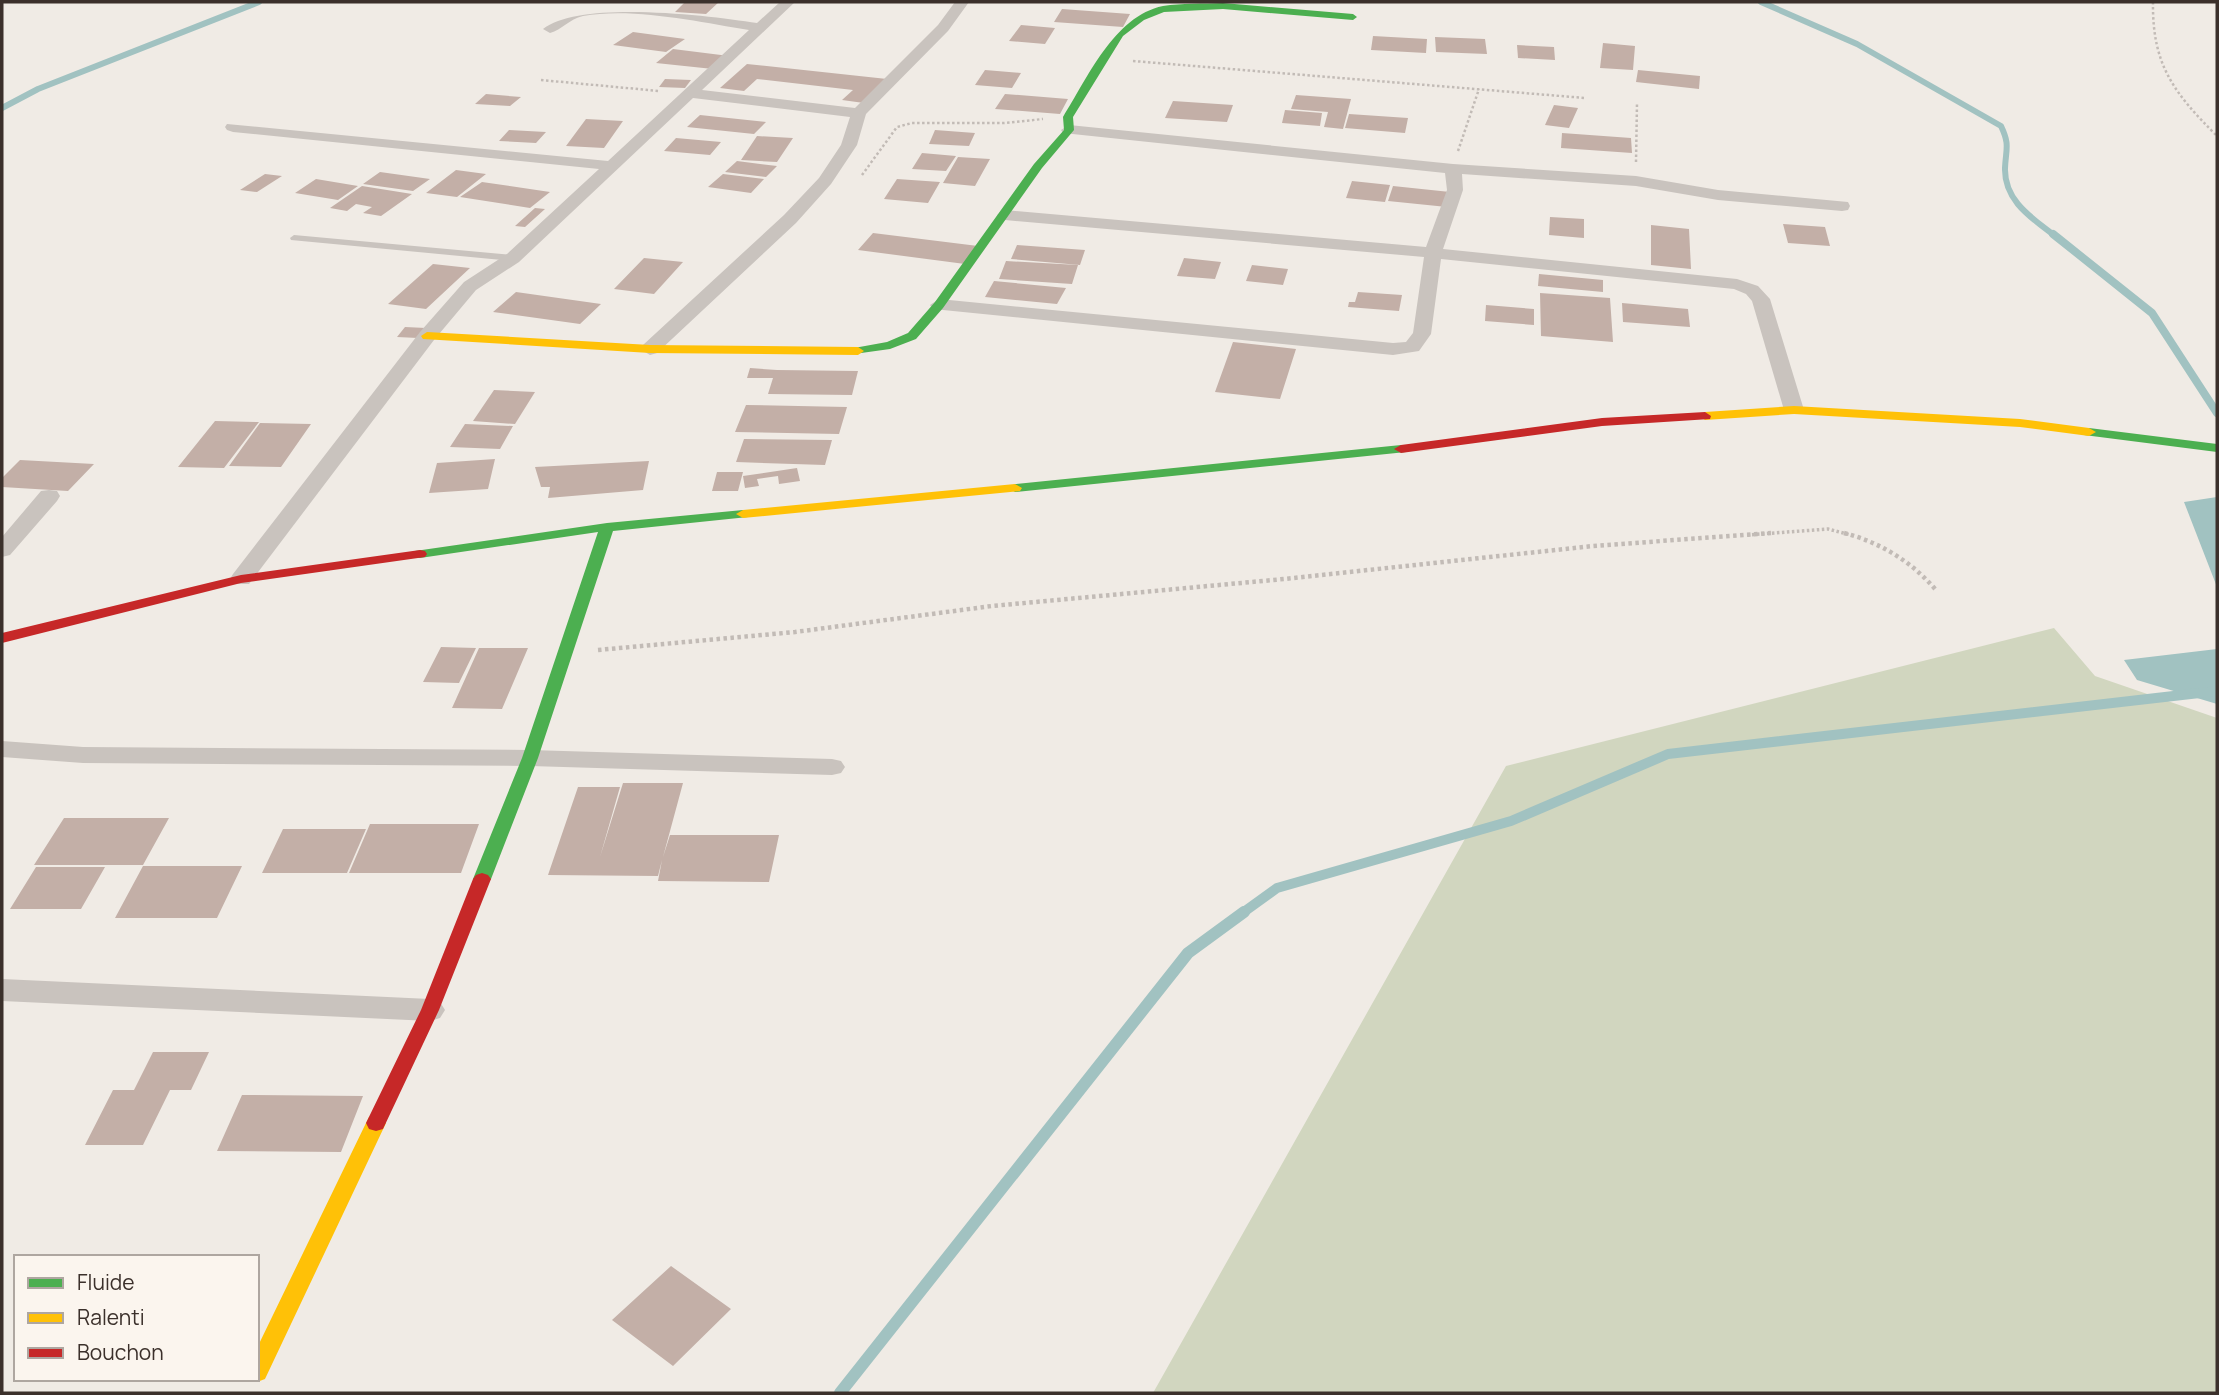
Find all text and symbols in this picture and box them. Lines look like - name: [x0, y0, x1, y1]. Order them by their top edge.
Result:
- legend: [14, 1255, 259, 1381]
- text: Fluide: [77, 1268, 135, 1296]
- text: Ralenti: [77, 1303, 145, 1331]
- text: Bouchon: [77, 1338, 164, 1366]

